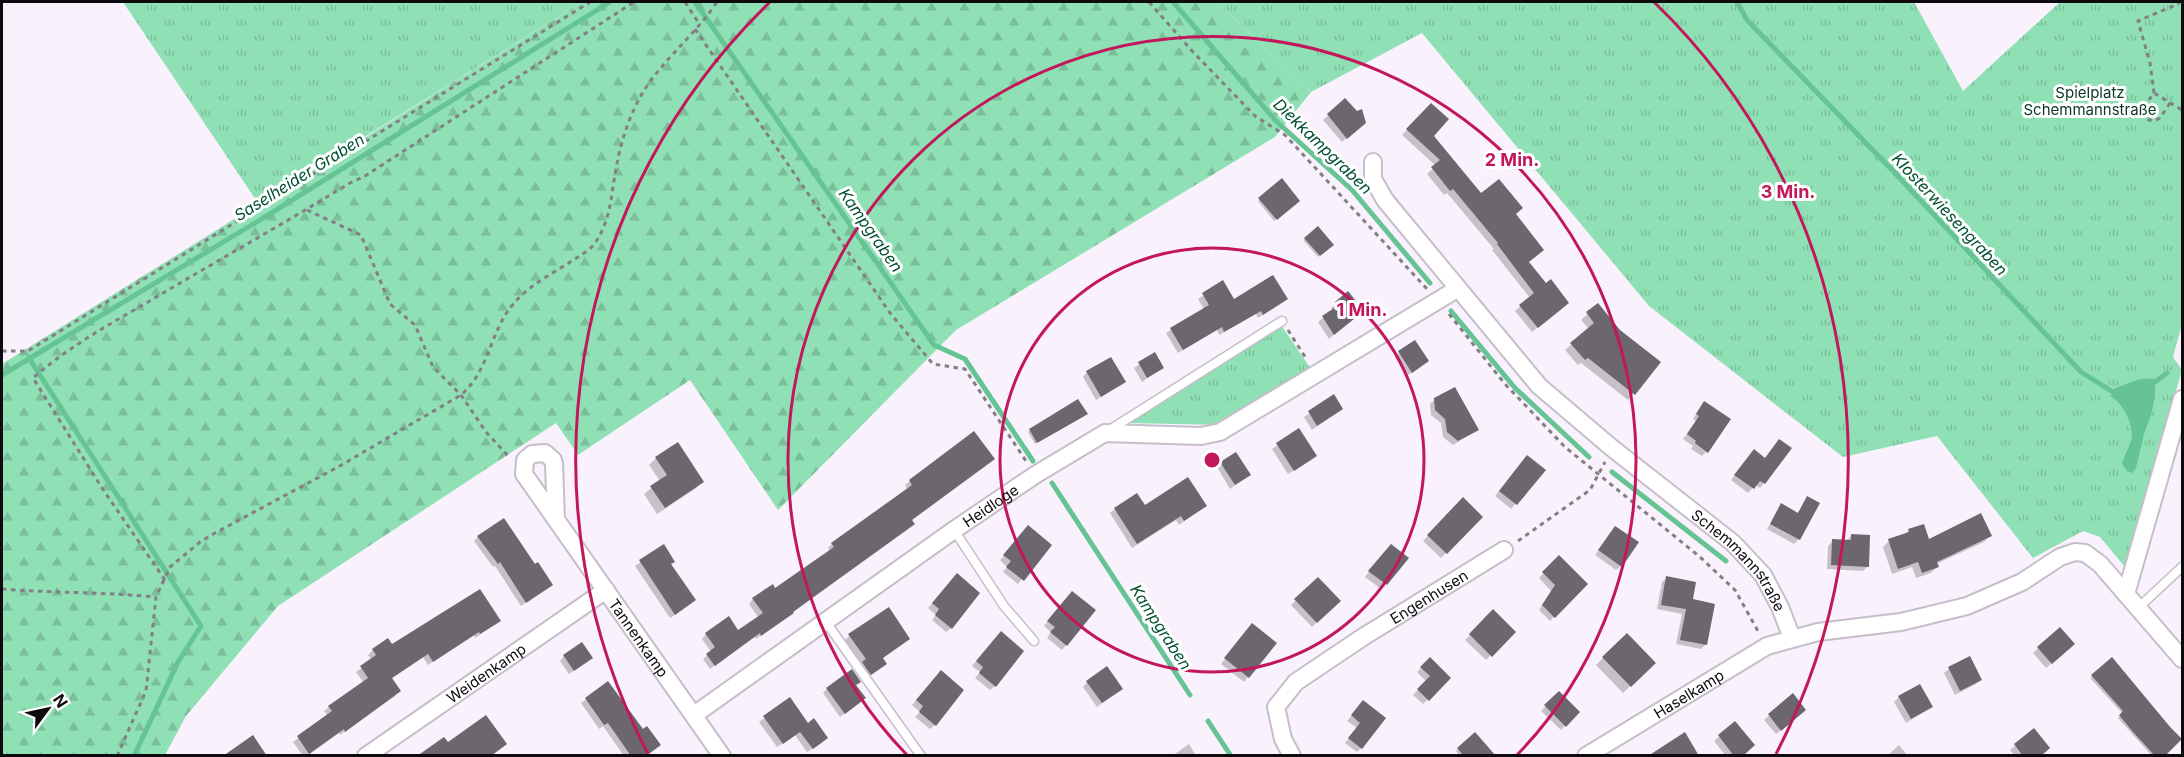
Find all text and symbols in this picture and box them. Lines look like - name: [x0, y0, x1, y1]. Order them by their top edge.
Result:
- park label: Spielplatz Schemmannstraße: [2023, 83, 2157, 119]
- water label: Diekkampgraben: [1270, 94, 1376, 198]
- water label: Saselheider Graben: [230, 129, 368, 225]
- text: 2 Min.: [1485, 149, 1539, 170]
- water label: Klosterwiesengraben: [1888, 149, 2012, 279]
- text: 3 Min.: [1761, 181, 1815, 202]
- water label: Kampgraben: [835, 184, 907, 276]
- text: 1 Min.: [1337, 299, 1387, 320]
- centre of rings: [1202, 450, 1222, 470]
- street label: Heidloge: [959, 480, 1022, 531]
- street label: Schemmannstraße: [1688, 505, 1790, 614]
- street label: Engenhusen: [1386, 565, 1471, 628]
- water label: Kampgraben: [1126, 581, 1196, 673]
- street label: Tannenkamp: [605, 595, 673, 680]
- street label: Weidenkamp: [443, 639, 529, 707]
- street label: Haselkamp: [1650, 665, 1727, 722]
- north arrow: [18, 679, 78, 739]
- text: N: [49, 690, 72, 711]

